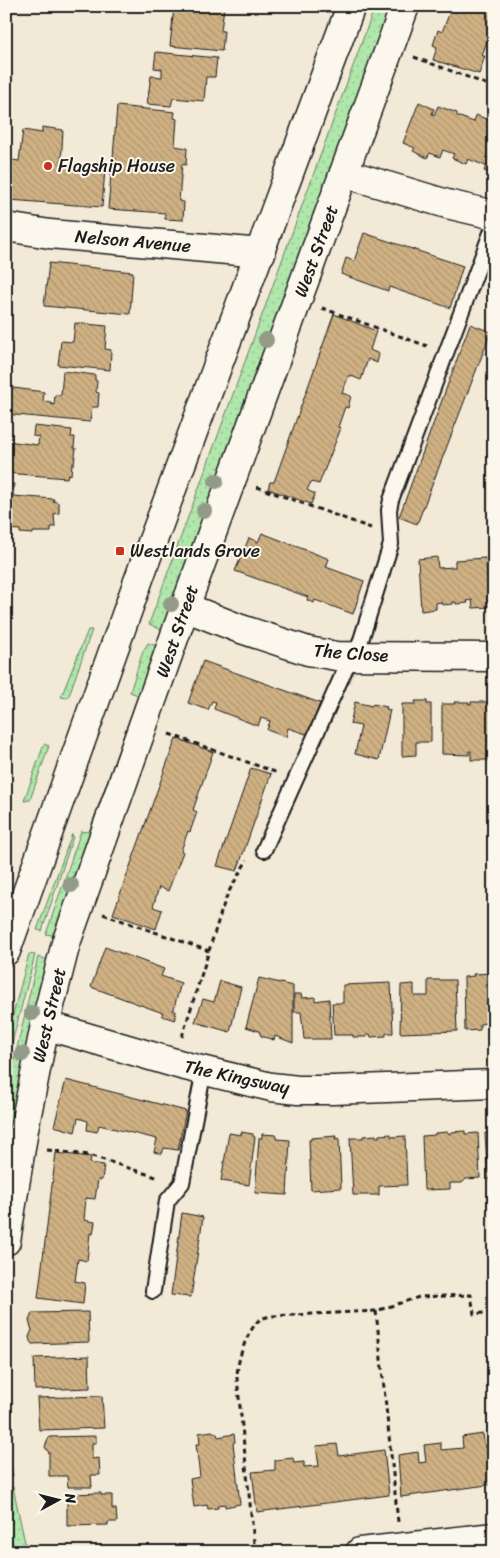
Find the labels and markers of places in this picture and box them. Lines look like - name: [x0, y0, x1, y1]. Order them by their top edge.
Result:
- place label: Flagship House: [58, 150, 175, 182]
- marker: Flagship House: [42, 160, 54, 172]
- place label: Westlands Grove: [130, 535, 260, 567]
- marker: Westlands Grove: [114, 545, 126, 557]

